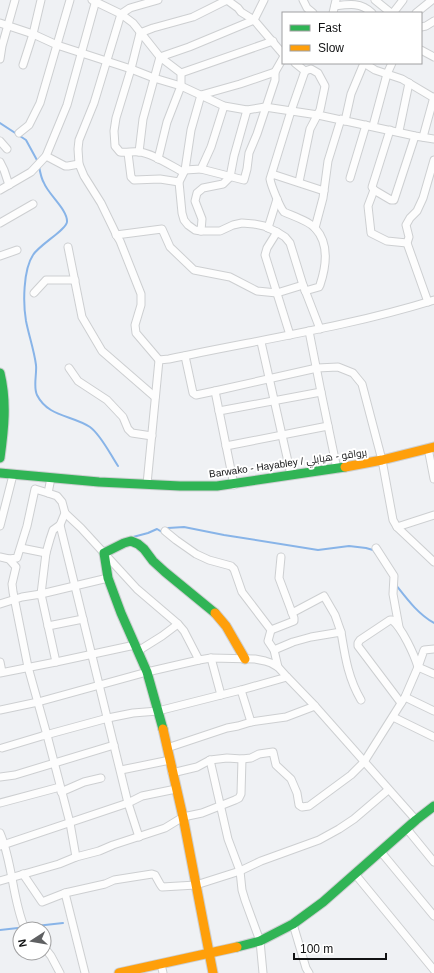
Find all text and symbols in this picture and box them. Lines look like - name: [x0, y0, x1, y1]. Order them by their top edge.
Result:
- legend: [282, 12, 422, 64]
- text: Fast: [318, 21, 342, 35]
- text: Slow: [318, 41, 344, 55]
- street label: Barwako - Hayabley / برواقو - هيابلي: [208, 446, 368, 482]
- north arrow: [12, 921, 52, 961]
- scale bar: [294, 935, 386, 961]
- text: N: [16, 938, 29, 948]
- text: 100 m: [300, 942, 333, 956]

